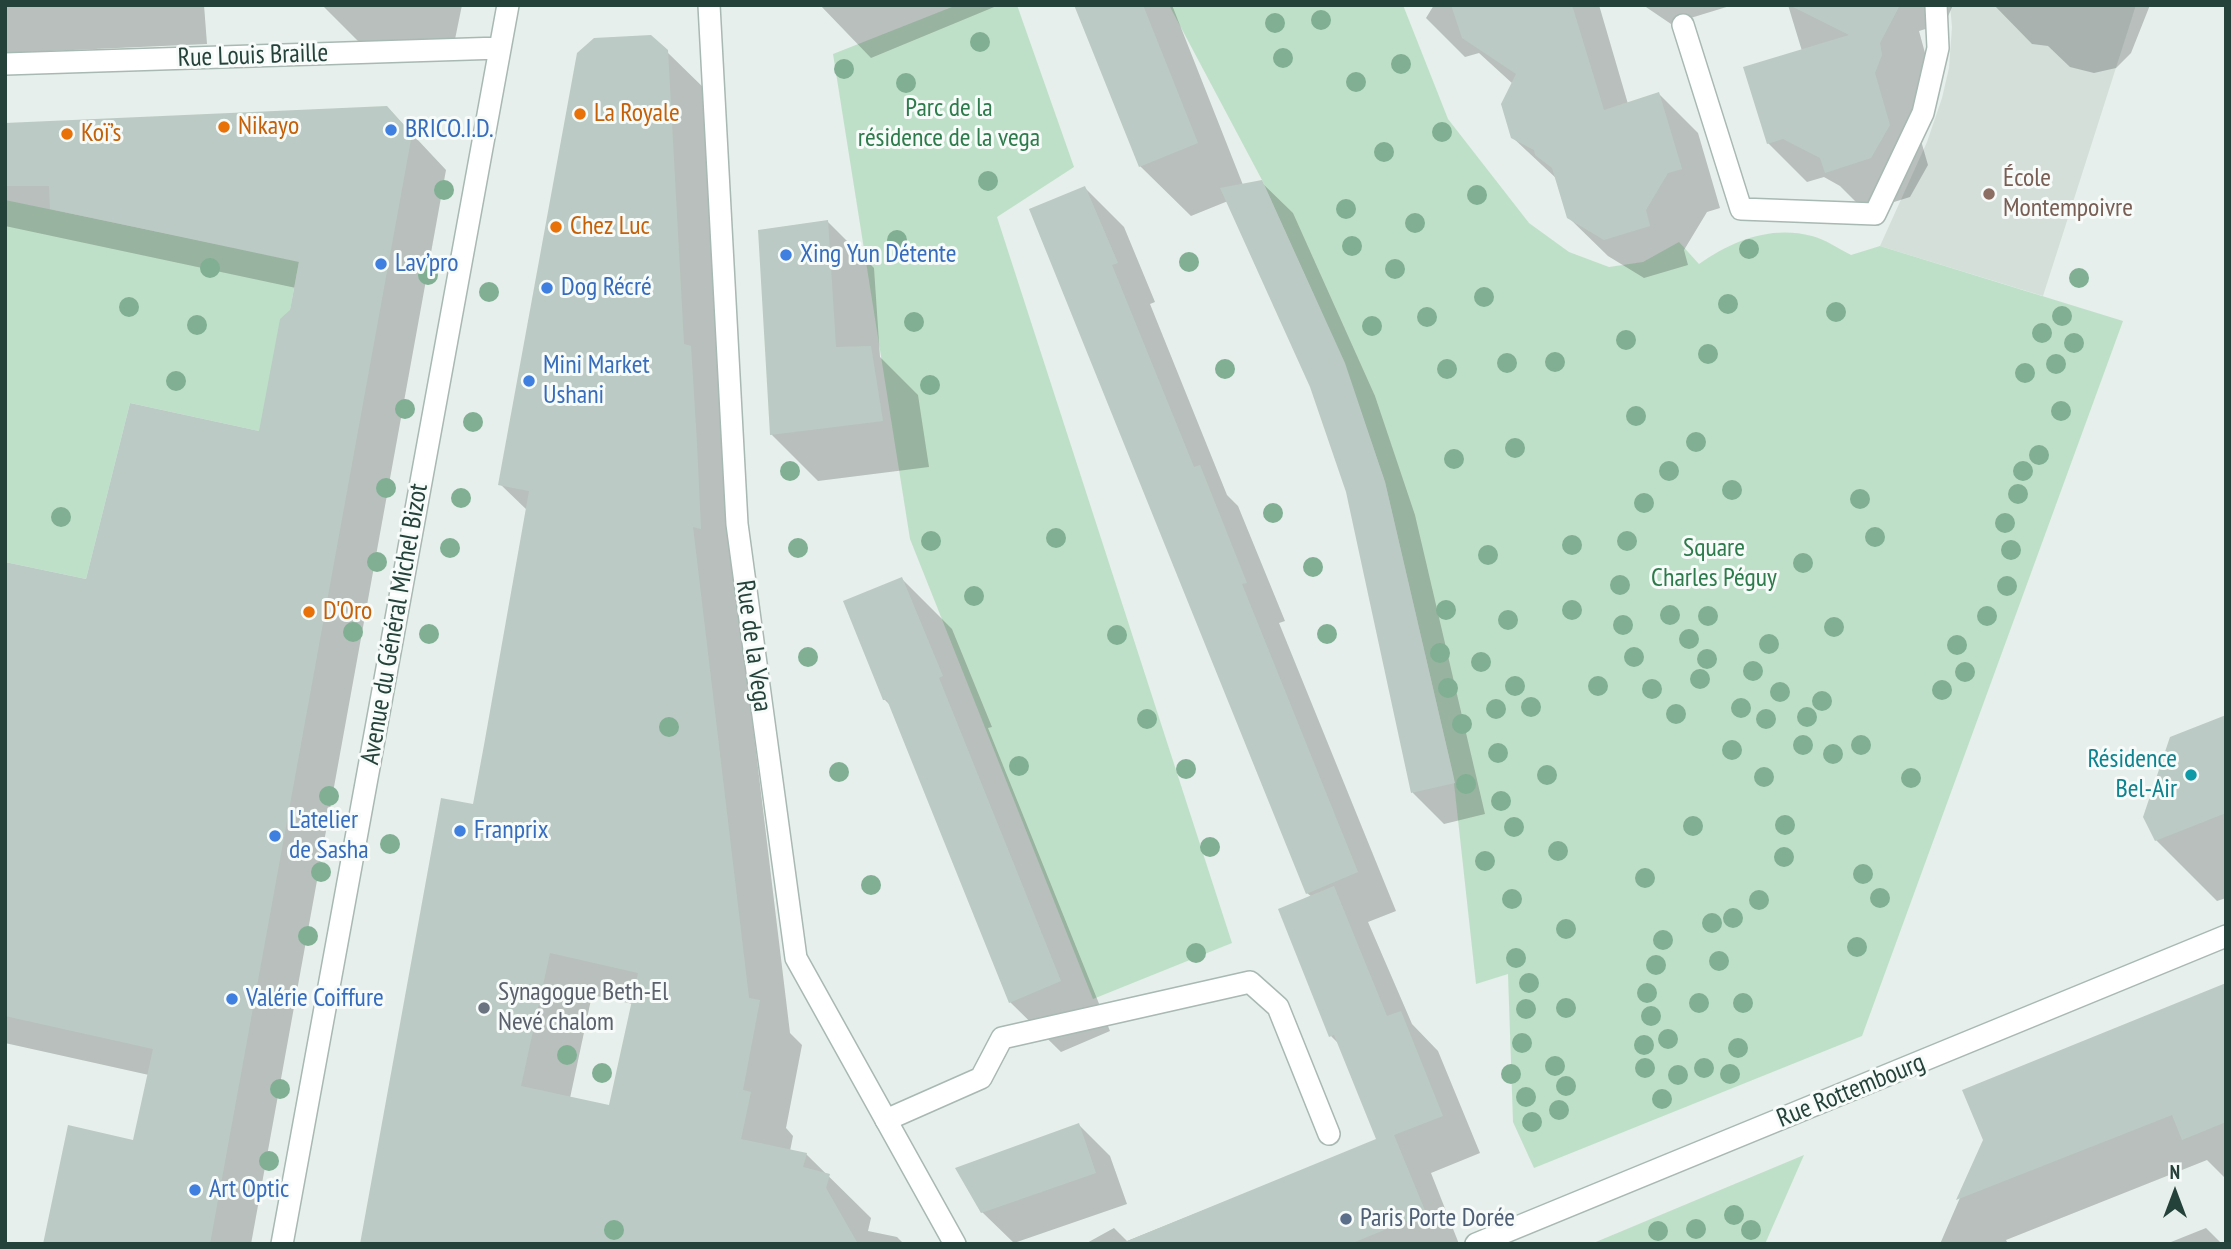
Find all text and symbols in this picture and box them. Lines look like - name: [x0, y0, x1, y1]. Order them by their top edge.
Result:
- street label: Rue Louis Braille: [177, 38, 329, 74]
- park label: Parc de la résidence de la vega: [858, 93, 1040, 154]
- place label: La Royale: [594, 98, 680, 130]
- marker: La Royale: [572, 106, 588, 122]
- place label: Nikayo: [238, 111, 299, 143]
- place label: BRICO.I.D.: [405, 114, 494, 146]
- place label: Koï’s: [81, 118, 121, 150]
- marker: Nikayo: [216, 119, 232, 135]
- marker: BRICO.I.D.: [383, 122, 399, 138]
- marker: Koï’s: [59, 126, 75, 142]
- place label: École Montempoivre: [2003, 163, 2133, 224]
- marker: École Montempoivre: [1981, 186, 1997, 202]
- place label: Chez Luc: [570, 211, 650, 243]
- marker: Chez Luc: [548, 219, 564, 235]
- place label: Xing Yun Détente: [800, 239, 956, 271]
- marker: Xing Yun Détente: [778, 247, 794, 263]
- place label: Lav’pro: [395, 248, 458, 280]
- marker: Lav’pro: [373, 256, 389, 272]
- place label: Dog Récré: [561, 272, 652, 304]
- marker: Dog Récré: [539, 280, 555, 296]
- place label: Mini Market Ushani: [543, 350, 650, 412]
- marker: Mini Market Ushani: [521, 373, 537, 389]
- street label: Avenue du Général Michel Bizot: [355, 481, 435, 767]
- park label: Square Charles Péguy: [1651, 533, 1777, 594]
- street label: Rue de la Vega: [728, 578, 778, 714]
- place label: D'Oro: [323, 596, 372, 628]
- marker: D'Oro: [301, 604, 317, 620]
- place label: Résidence Bel-Air: [2087, 744, 2177, 806]
- marker: Résidence Bel-Air: [2183, 767, 2199, 783]
- place label: L'atelier de Sasha: [289, 805, 369, 866]
- place label: Franprix: [474, 815, 548, 847]
- marker: Franprix: [452, 823, 468, 839]
- marker: L'atelier de Sasha: [267, 828, 283, 844]
- place label: Synagogue Beth-El Nevé chalom: [498, 977, 668, 1038]
- place label: Valérie Coiffure: [246, 983, 384, 1015]
- marker: Valérie Coiffure: [224, 991, 240, 1007]
- marker: Synagogue Beth-El Nevé chalom: [476, 1000, 492, 1016]
- street label: Rue Rottembourg: [1773, 1047, 1929, 1135]
- north arrow: [2140, 1158, 2210, 1228]
- text: N: [2170, 1160, 2180, 1184]
- place label: Art Optic: [209, 1174, 289, 1206]
- marker: Art Optic: [187, 1182, 203, 1198]
- place label: Paris Porte Dorée: [1360, 1203, 1515, 1235]
- marker: Paris Porte Dorée: [1338, 1211, 1354, 1227]

